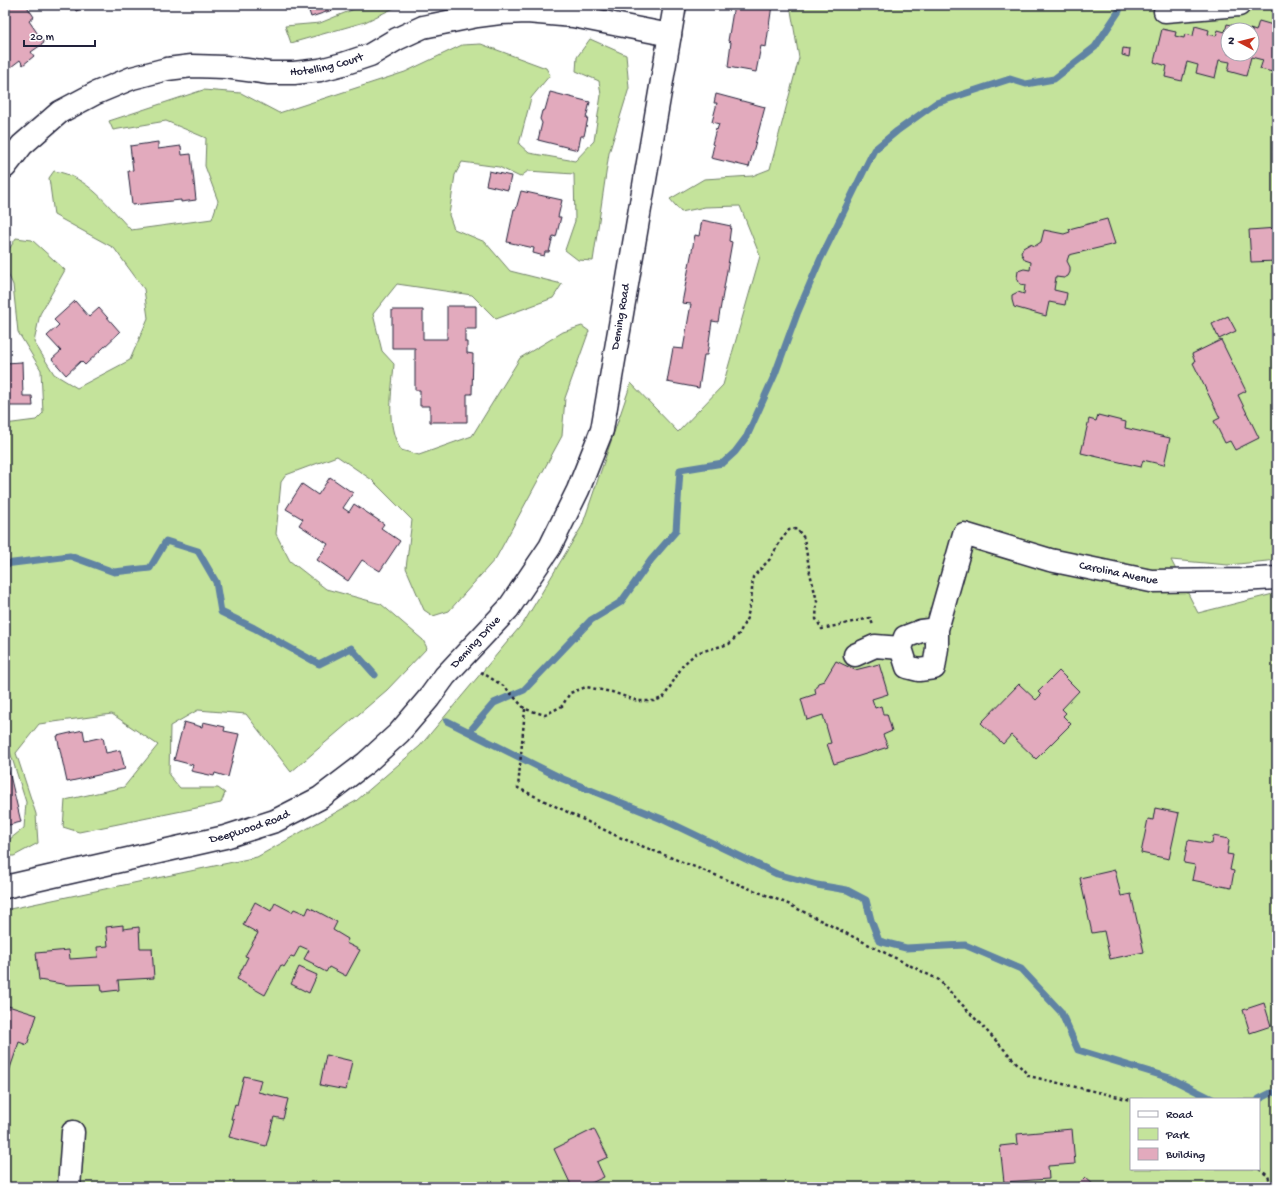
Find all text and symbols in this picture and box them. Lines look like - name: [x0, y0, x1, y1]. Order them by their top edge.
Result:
- scale bar: [24, 22, 95, 48]
- north arrow: [1220, 22, 1260, 62]
- text: 20 m: [30, 31, 55, 45]
- text: N: [1226, 37, 1238, 45]
- street label: Hotelling Court: [290, 50, 366, 80]
- street label: Deming Road: [609, 282, 634, 352]
- street label: Carolina Avenue: [1078, 559, 1159, 588]
- street label: Deming Drive: [448, 613, 505, 673]
- street label: Deepwood Road: [207, 807, 293, 848]
- legend: [1130, 1098, 1260, 1170]
- text: Road: [1166, 1109, 1193, 1123]
- text: Park: [1165, 1129, 1191, 1143]
- text: Building: [1165, 1149, 1205, 1163]

